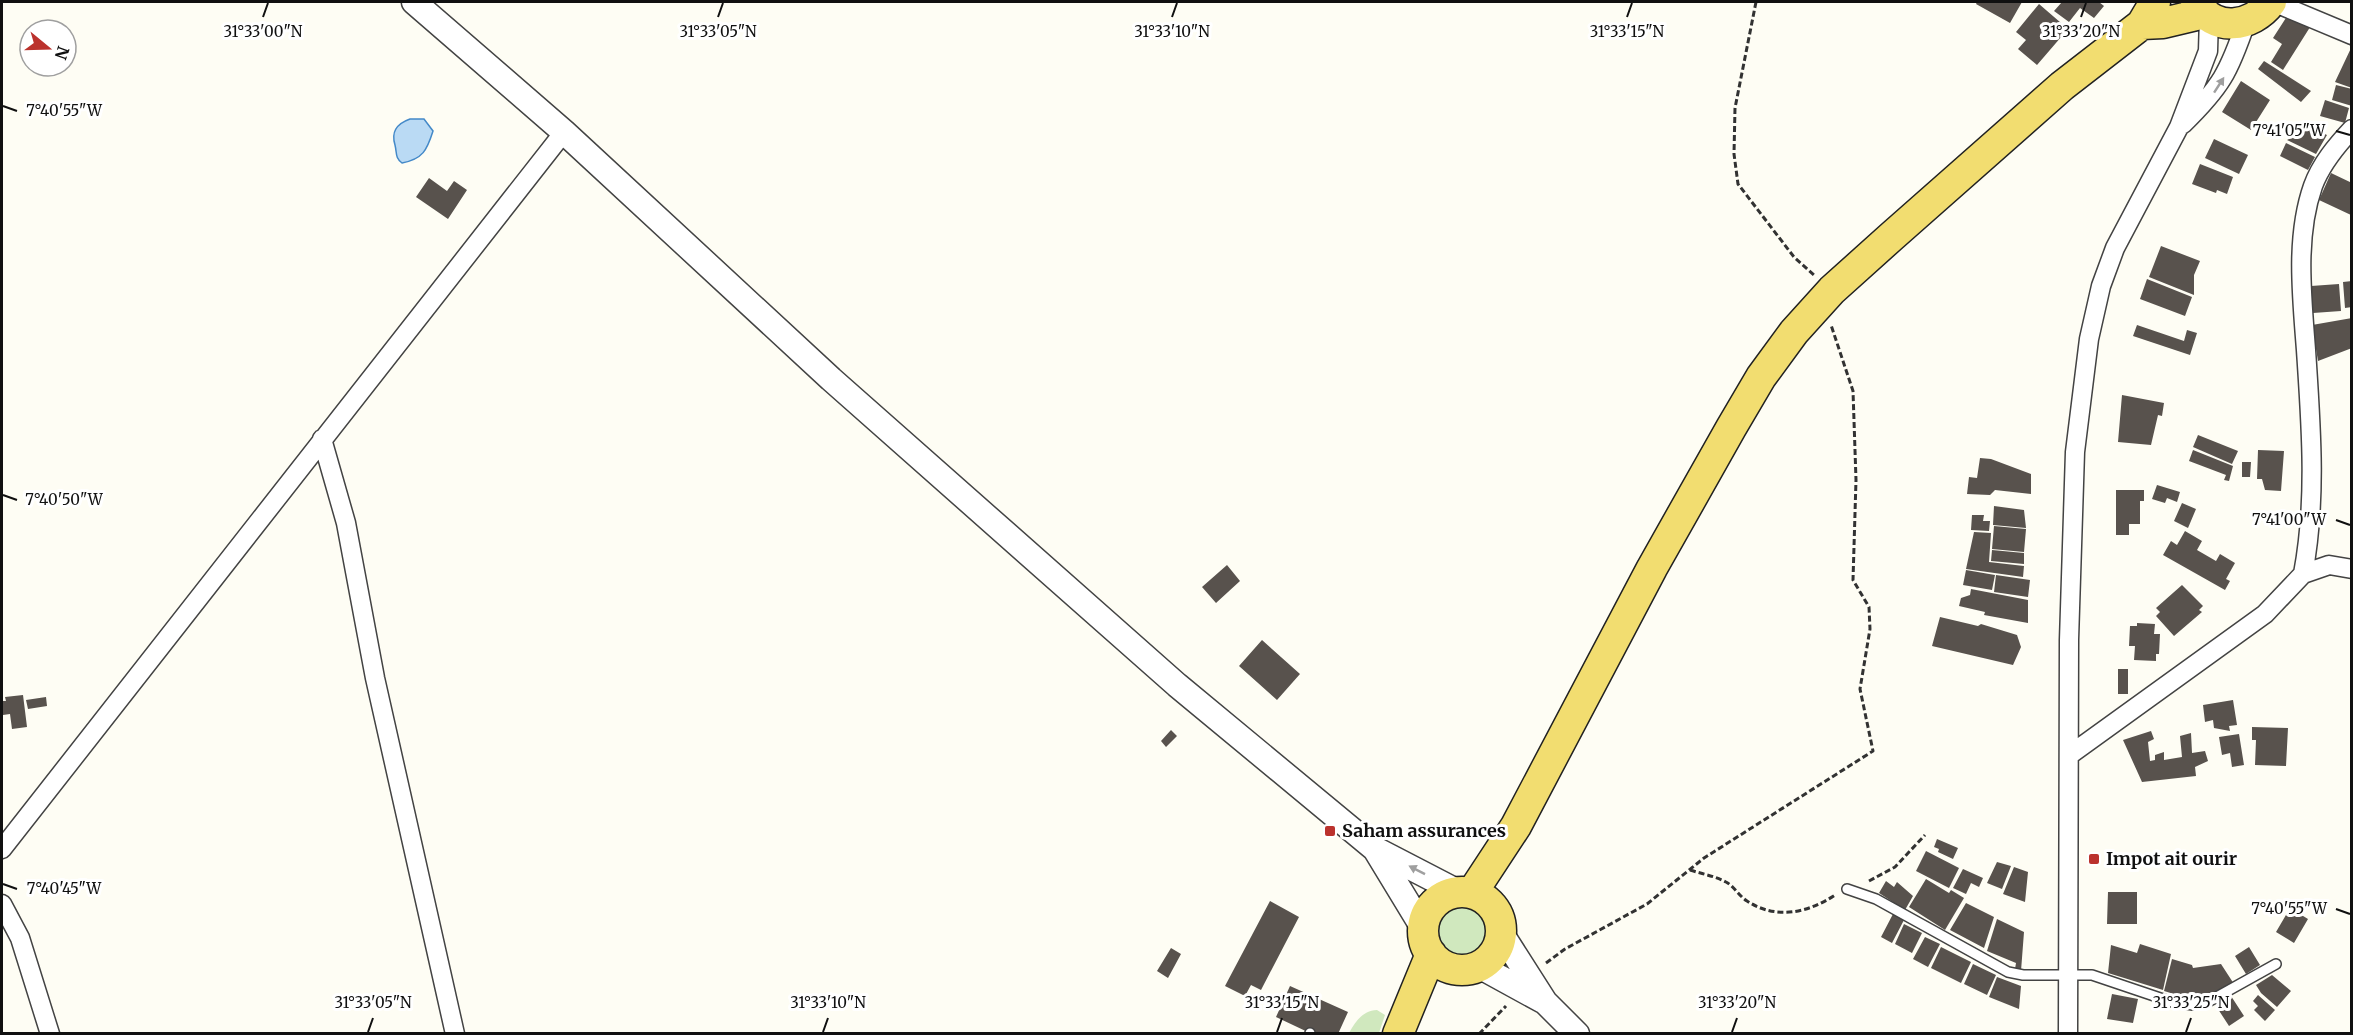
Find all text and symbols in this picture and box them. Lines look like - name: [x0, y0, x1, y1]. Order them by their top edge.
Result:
- north arrow: [18, 18, 78, 78]
- text: 31°33'00"N: [224, 22, 303, 41]
- text: 31°33'05"N: [679, 22, 757, 41]
- text: 31°33'10"N: [1134, 22, 1210, 41]
- text: 31°33'15"N: [1590, 22, 1665, 41]
- text: 31°33'20"N: [2042, 22, 2120, 41]
- text: N: [51, 44, 74, 62]
- one-way arrow: [2213, 77, 2224, 93]
- text: 7°40'55"W: [26, 101, 103, 120]
- text: 7°41'05"W: [2253, 121, 2326, 140]
- text: 7°40'50"W: [25, 490, 104, 509]
- text: 7°41'00"W: [2252, 510, 2327, 529]
- place label: Saham assurances: [1342, 819, 1506, 842]
- marker: Saham assurances: [1323, 824, 1337, 838]
- place label: Impot ait ourir: [2106, 847, 2237, 870]
- marker: Impot ait ourir: [2087, 852, 2101, 866]
- one-way arrow: [1408, 865, 1425, 875]
- text: 7°40'45"W: [27, 879, 102, 898]
- text: 7°40'55"W: [2251, 899, 2328, 918]
- text: 31°33'05"N: [334, 993, 412, 1012]
- text: 31°33'10"N: [790, 993, 866, 1012]
- text: 31°33'15"N: [1245, 993, 1320, 1012]
- text: 31°33'20"N: [1698, 993, 1776, 1012]
- text: 31°33'25"N: [2153, 993, 2230, 1012]

